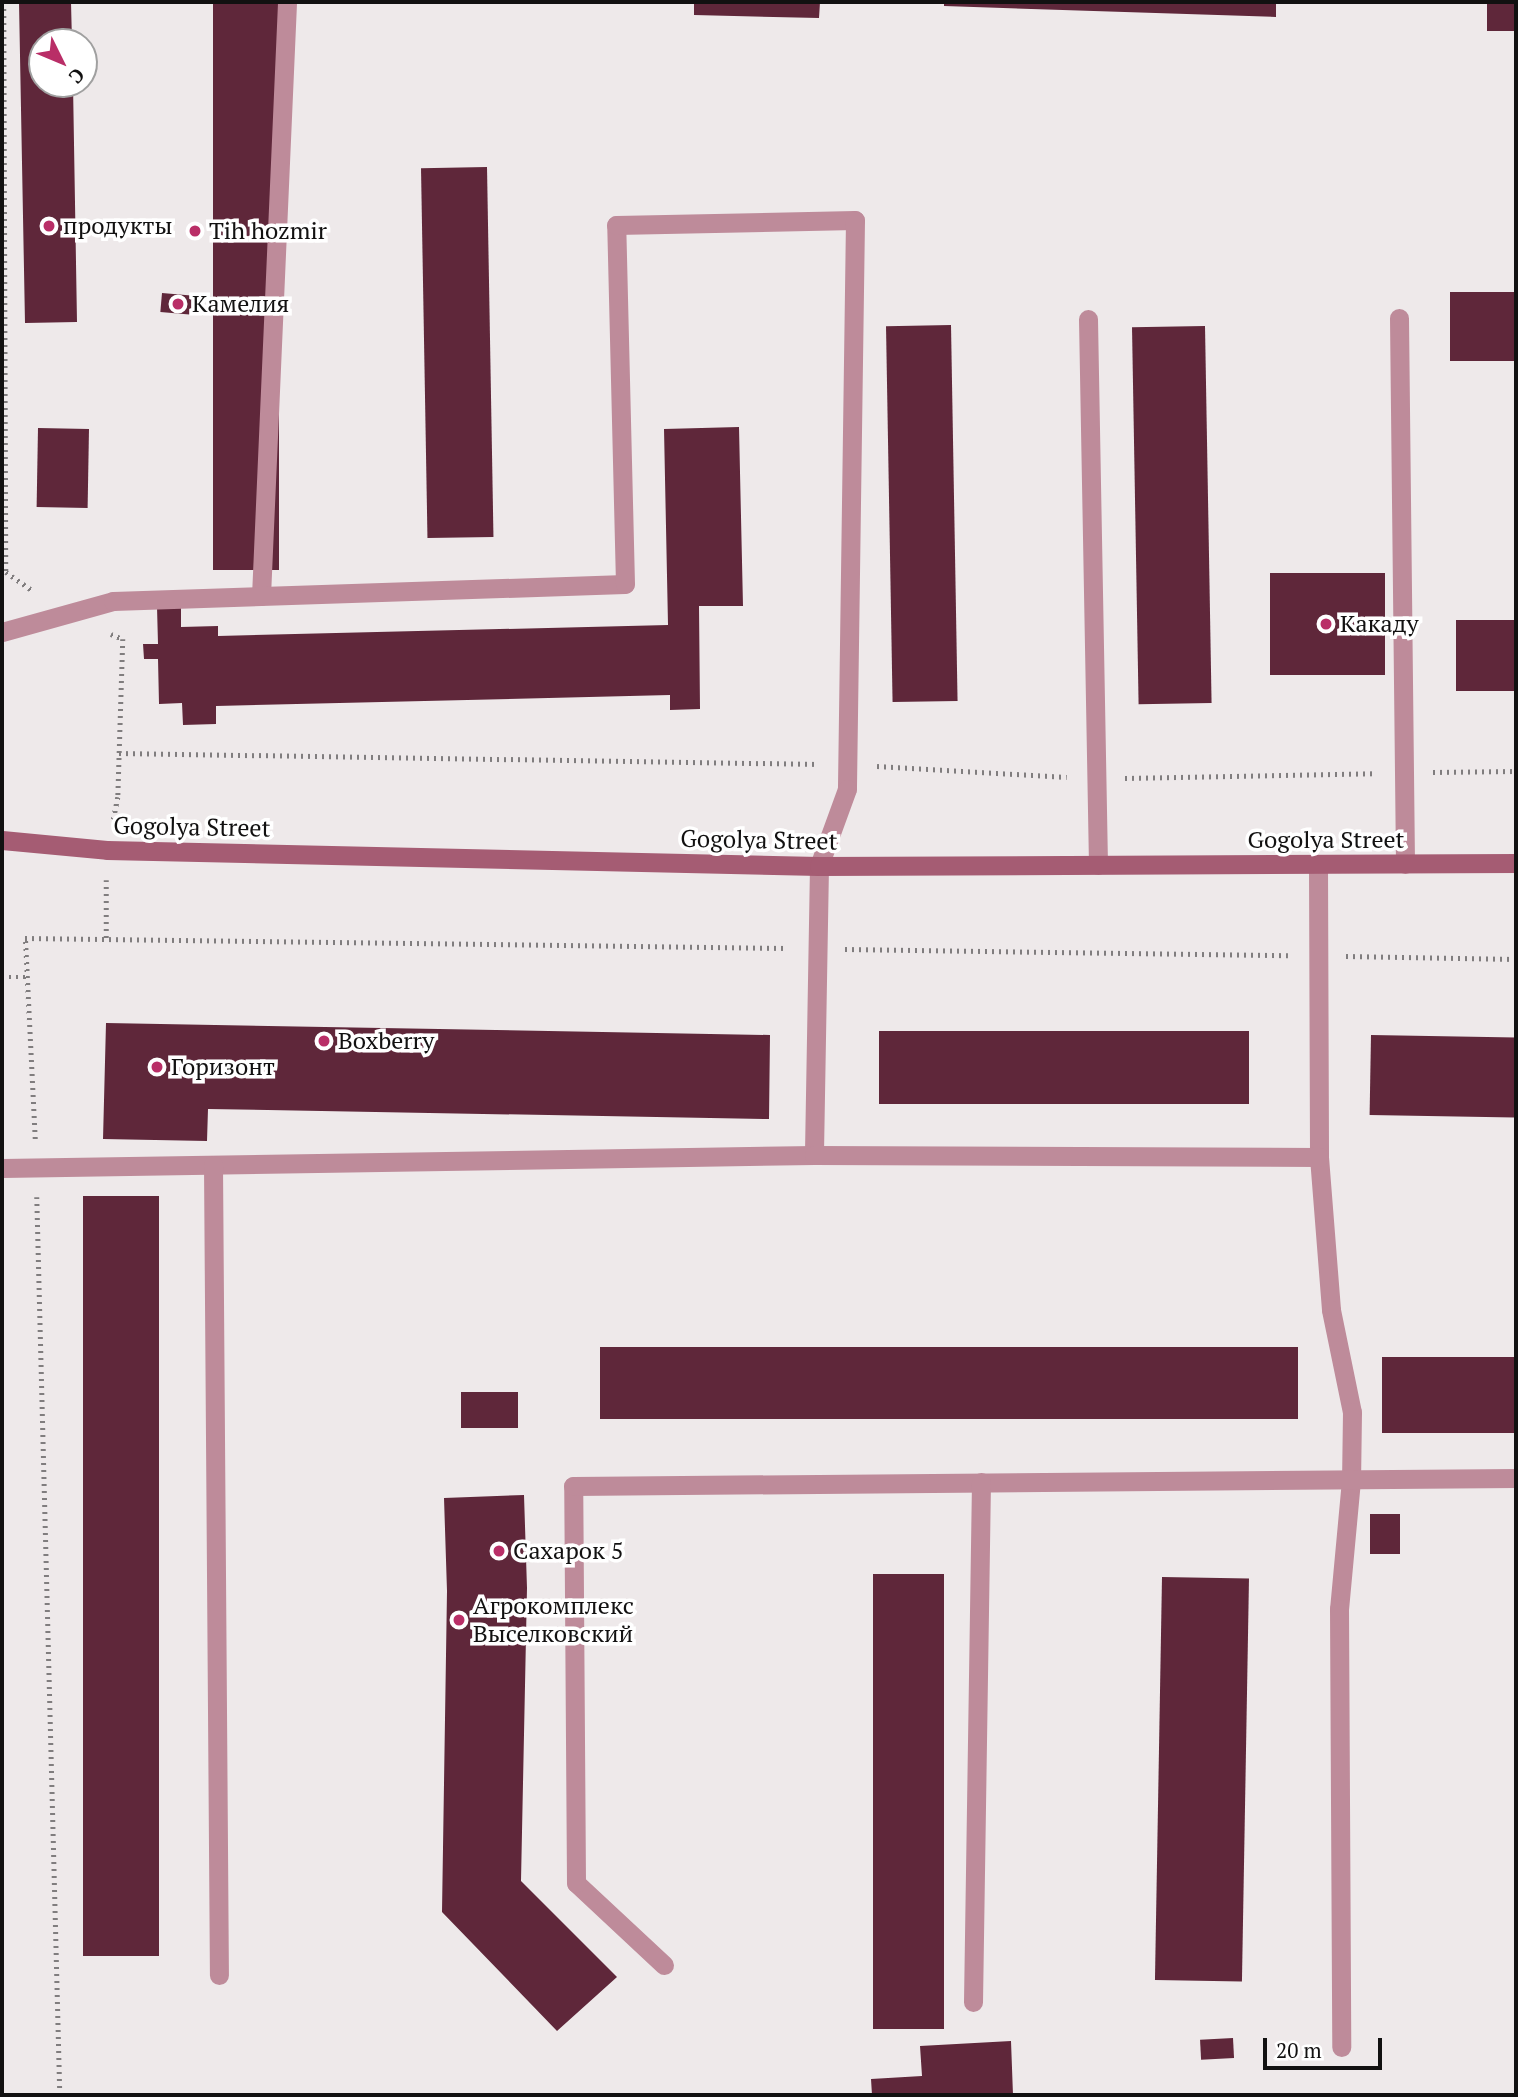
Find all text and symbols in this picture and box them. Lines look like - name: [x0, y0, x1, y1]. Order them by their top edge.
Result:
- north arrow: [28, 28, 98, 98]
- text: С: [64, 63, 91, 89]
- place label: продукты: [63, 212, 172, 240]
- place label: Tih hozmir: [209, 217, 327, 245]
- marker: продукты: [41, 218, 57, 234]
- marker: Tih hozmir: [187, 223, 203, 239]
- place label: Камелия: [192, 290, 289, 318]
- marker: Камелия: [170, 296, 186, 312]
- place label: Какаду: [1340, 610, 1419, 638]
- marker: Какаду: [1318, 616, 1334, 632]
- street label: Gogolya Street: [113, 811, 271, 843]
- street label: Gogolya Street: [680, 824, 838, 856]
- street label: Gogolya Street: [1247, 826, 1405, 854]
- place label: Boxberry: [338, 1027, 434, 1055]
- marker: Boxberry: [316, 1033, 332, 1049]
- place label: Горизонт: [171, 1053, 275, 1081]
- marker: Горизонт: [149, 1059, 165, 1075]
- place label: Сахарок 5: [513, 1537, 624, 1565]
- marker: Сахарок 5: [491, 1543, 507, 1559]
- place label: Агрокомплекс Выселковский: [473, 1592, 634, 1648]
- marker: Агрокомплекс Выселковский: [451, 1612, 467, 1628]
- scale bar: [1266, 2024, 1385, 2068]
- text: 20 m: [1276, 2036, 1322, 2064]

